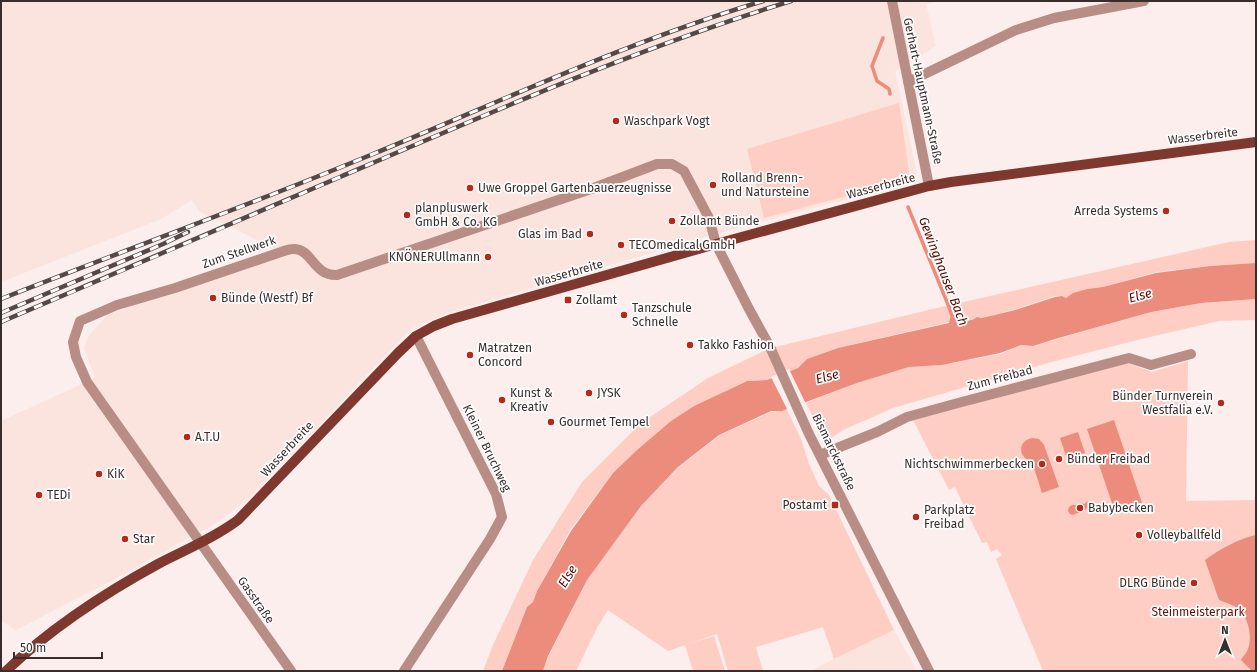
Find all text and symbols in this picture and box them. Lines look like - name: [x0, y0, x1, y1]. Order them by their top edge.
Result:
- street label: Gerhart-Hauptmann-Straße: [901, 17, 945, 165]
- place label: Waschpark Vogt: [624, 114, 710, 128]
- marker: Waschpark Vogt: [611, 116, 621, 126]
- street label: Wasserbreite: [1167, 125, 1239, 147]
- street label: Wasserbreite: [845, 170, 917, 202]
- place label: Rolland Brenn- und Natursteine: [721, 171, 809, 199]
- marker: Rolland Brenn- und Natursteine: [708, 180, 718, 190]
- place label: Uwe Groppel Gartenbauerzeugnisse: [478, 181, 672, 195]
- marker: Uwe Groppel Gartenbauerzeugnisse: [465, 183, 475, 193]
- place label: planpluswerk GmbH & Co. KG: [415, 201, 497, 229]
- place label: Arreda Systems: [1074, 204, 1158, 218]
- marker: Arreda Systems: [1161, 206, 1171, 216]
- marker: planpluswerk GmbH & Co. KG: [402, 210, 412, 220]
- place label: Zollamt Bünde: [680, 214, 759, 228]
- water label: Gewinghauser Bach: [916, 215, 971, 328]
- marker: Zollamt Bünde: [667, 216, 677, 226]
- place label: Glas im Bad: [518, 227, 582, 241]
- marker: Glas im Bad: [585, 229, 595, 239]
- street label: Zum Stellwerk: [200, 233, 278, 271]
- place label: TECOmedical GmbH: [629, 238, 736, 252]
- marker: TECOmedical GmbH: [616, 240, 626, 250]
- place label: KNÖNERUllmann: [389, 248, 480, 264]
- marker: KNÖNERUllmann: [483, 252, 493, 262]
- street label: Wasserbreite: [533, 257, 605, 289]
- water label: Else: [1127, 285, 1154, 306]
- place label: Bünde (Westf) Bf: [221, 291, 314, 305]
- marker: Bünde (Westf) Bf: [208, 293, 218, 303]
- place label: Zollamt: [576, 293, 618, 307]
- marker: Zollamt: [563, 295, 573, 305]
- place label: Tanzschule Schnelle: [632, 301, 692, 329]
- marker: Tanzschule Schnelle: [619, 310, 629, 320]
- place label: Takko Fashion: [698, 338, 774, 352]
- marker: Takko Fashion: [685, 340, 695, 350]
- place label: Matratzen Concord: [478, 341, 532, 369]
- marker: Matratzen Concord: [465, 350, 475, 360]
- street label: Zum Freibad: [966, 363, 1034, 393]
- water label: Else: [814, 366, 841, 387]
- place label: Kunst & Kreativ: [510, 386, 553, 414]
- place label: JYSK: [597, 386, 622, 400]
- marker: JYSK: [584, 388, 594, 398]
- place label: Bünder Turnverein Westfalia e.V.: [1112, 389, 1213, 417]
- marker: Kunst & Kreativ: [497, 395, 507, 405]
- marker: Bünder Turnverein Westfalia e.V.: [1216, 398, 1226, 408]
- street label: Kleiner Bruchweg: [460, 402, 514, 494]
- street label: Bismarckstraße: [809, 411, 859, 493]
- place label: Gourmet Tempel: [559, 415, 650, 429]
- marker: Gourmet Tempel: [546, 417, 556, 427]
- street label: Wasserbreite: [258, 419, 316, 479]
- place label: A.T.U: [195, 430, 220, 444]
- marker: A.T.U: [182, 432, 192, 442]
- place label: Bünder Freibad: [1067, 452, 1150, 466]
- marker: Bünder Freibad: [1054, 454, 1064, 464]
- place label: Nichtschwimmerbecken: [904, 457, 1034, 471]
- marker: Nichtschwimmerbecken: [1037, 459, 1047, 469]
- place label: KiK: [107, 467, 125, 481]
- marker: KiK: [94, 469, 104, 479]
- place label: TEDi: [47, 488, 71, 502]
- marker: TEDi: [34, 490, 44, 500]
- place label: Postamt: [782, 498, 828, 512]
- marker: Postamt: [830, 500, 840, 510]
- place label: Babybecken: [1088, 501, 1154, 515]
- place label: Parkplatz Freibad: [924, 503, 974, 531]
- marker: Babybecken: [1075, 503, 1085, 513]
- marker: Parkplatz Freibad: [911, 512, 921, 522]
- place label: Volleyballfeld: [1147, 528, 1221, 542]
- marker: Volleyballfeld: [1134, 530, 1144, 540]
- place label: Star: [133, 532, 155, 546]
- marker: Star: [120, 534, 130, 544]
- water label: Else: [555, 562, 580, 590]
- street label: Gasstraße: [235, 574, 277, 626]
- place label: DLRG Bünde: [1119, 576, 1186, 590]
- marker: DLRG Bünde: [1189, 578, 1199, 588]
- park label: Steinmeisterpark: [1151, 605, 1245, 619]
- north arrow: [1205, 620, 1245, 660]
- text: N: [1221, 624, 1229, 637]
- scale bar: [14, 634, 102, 660]
- text: 50 m: [20, 641, 46, 655]

